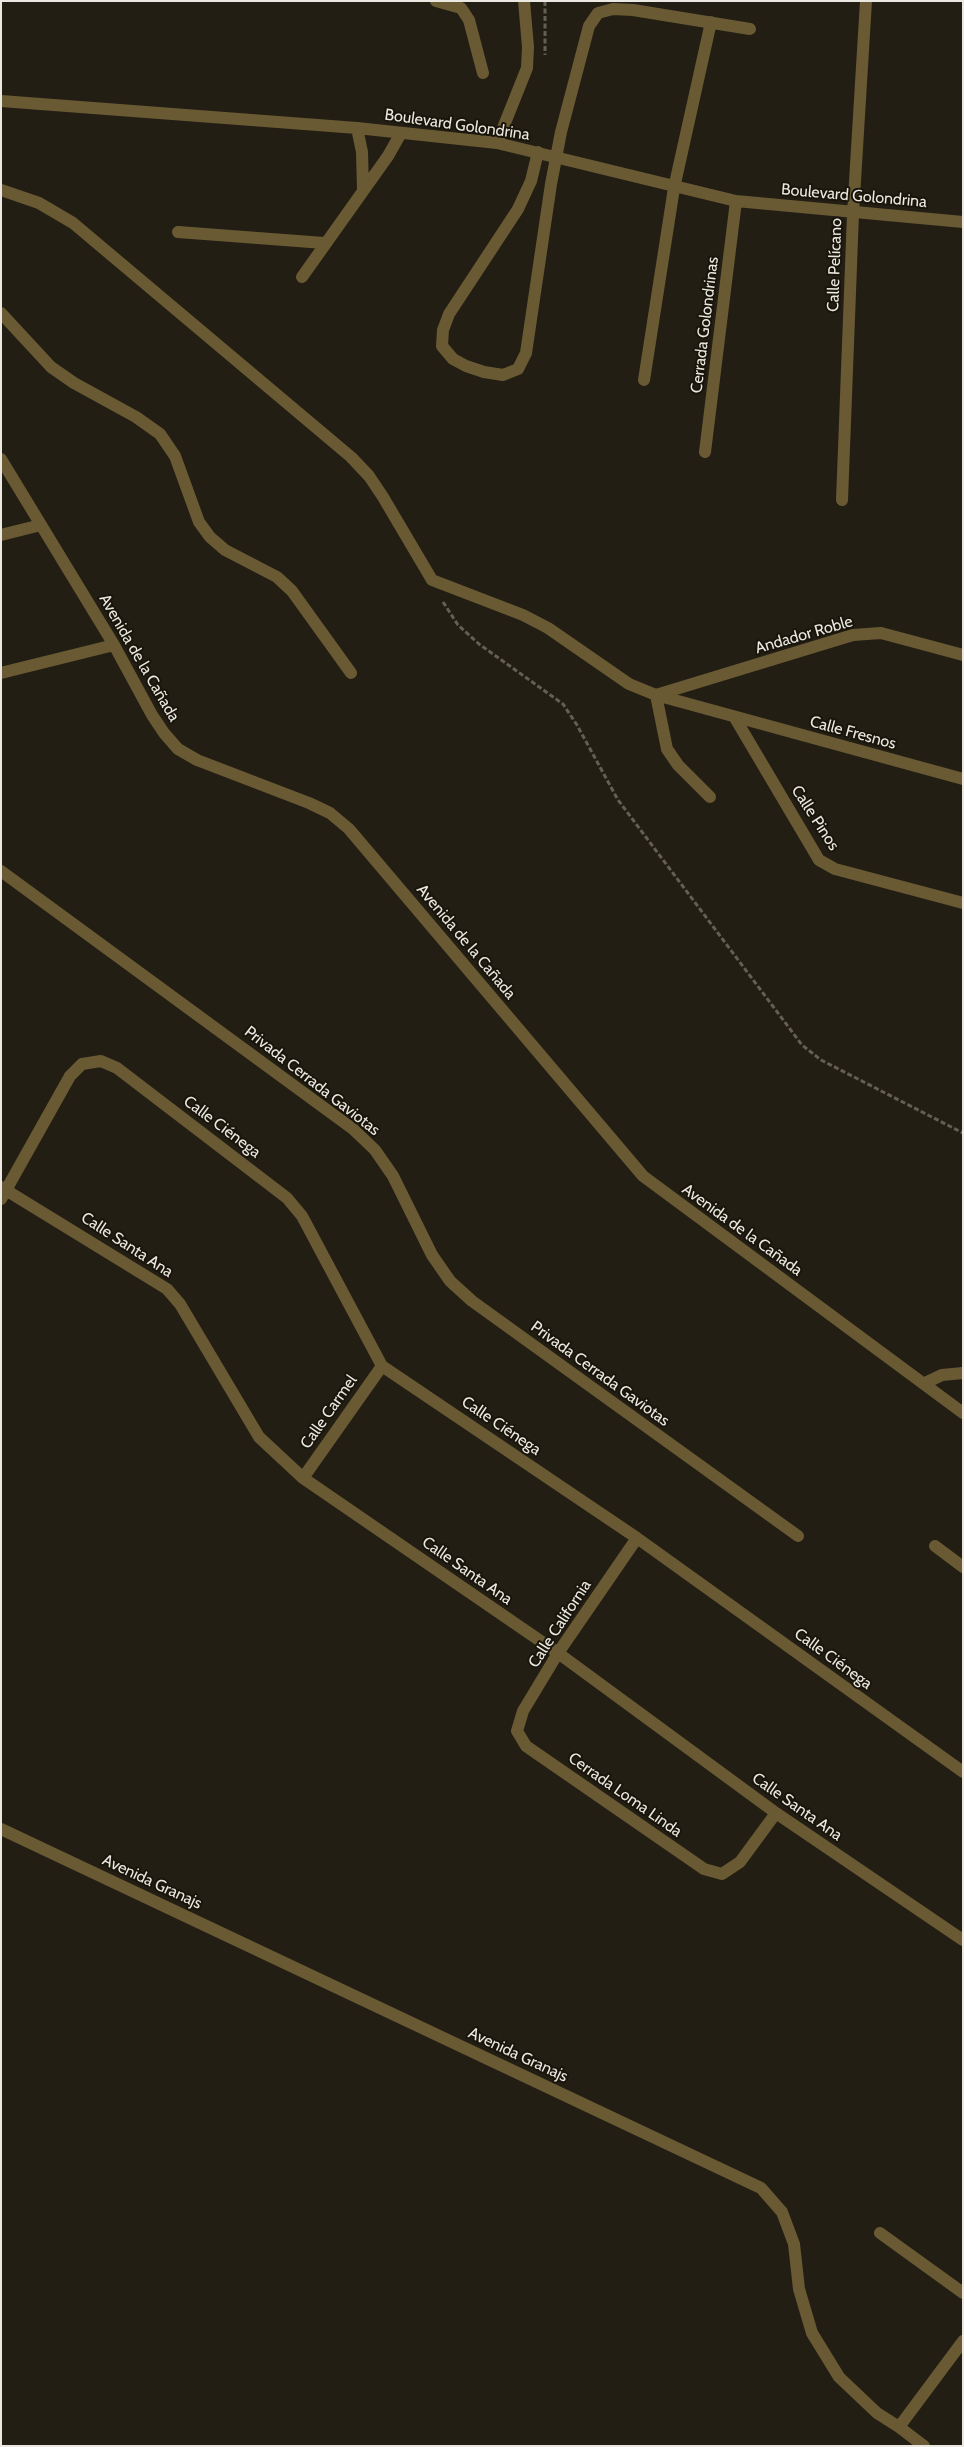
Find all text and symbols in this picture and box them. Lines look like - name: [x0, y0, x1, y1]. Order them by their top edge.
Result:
- street label: Boulevard Golondrina: [383, 105, 531, 145]
- street label: Boulevard Golondrina: [780, 180, 928, 212]
- street label: Calle Pelícano: [824, 218, 846, 312]
- street label: Cerrada Golondrinas: [687, 256, 723, 394]
- street label: Avenida de la Cañada: [95, 591, 183, 725]
- street label: Andador Roble: [753, 612, 855, 658]
- street label: Calle Fresnos: [808, 712, 898, 754]
- street label: Calle Pinos: [787, 782, 843, 854]
- street label: Avenida de la Cañada: [412, 881, 520, 1003]
- street label: Privada Cerrada Gaviotas: [240, 1022, 384, 1140]
- street label: Calle Ciénega: [180, 1092, 264, 1162]
- street label: Avenida de la Cañada: [678, 1180, 806, 1280]
- street label: Calle Santa Ana: [77, 1208, 177, 1282]
- street label: Privada Cerrada Gaviotas: [527, 1317, 673, 1431]
- street label: Calle Carmel: [297, 1372, 361, 1452]
- street label: Calle Ciénega: [458, 1392, 544, 1460]
- street label: Calle Santa Ana: [418, 1533, 516, 1609]
- street label: Calle California: [525, 1577, 595, 1671]
- street label: Calle Ciénega: [790, 1624, 876, 1694]
- street label: Cerrada Loma Linda: [564, 1749, 686, 1841]
- street label: Calle Santa Ana: [748, 1769, 846, 1845]
- street label: Avenida Granajs: [99, 1851, 205, 1913]
- street label: Avenida Granajs: [465, 2024, 571, 2086]

